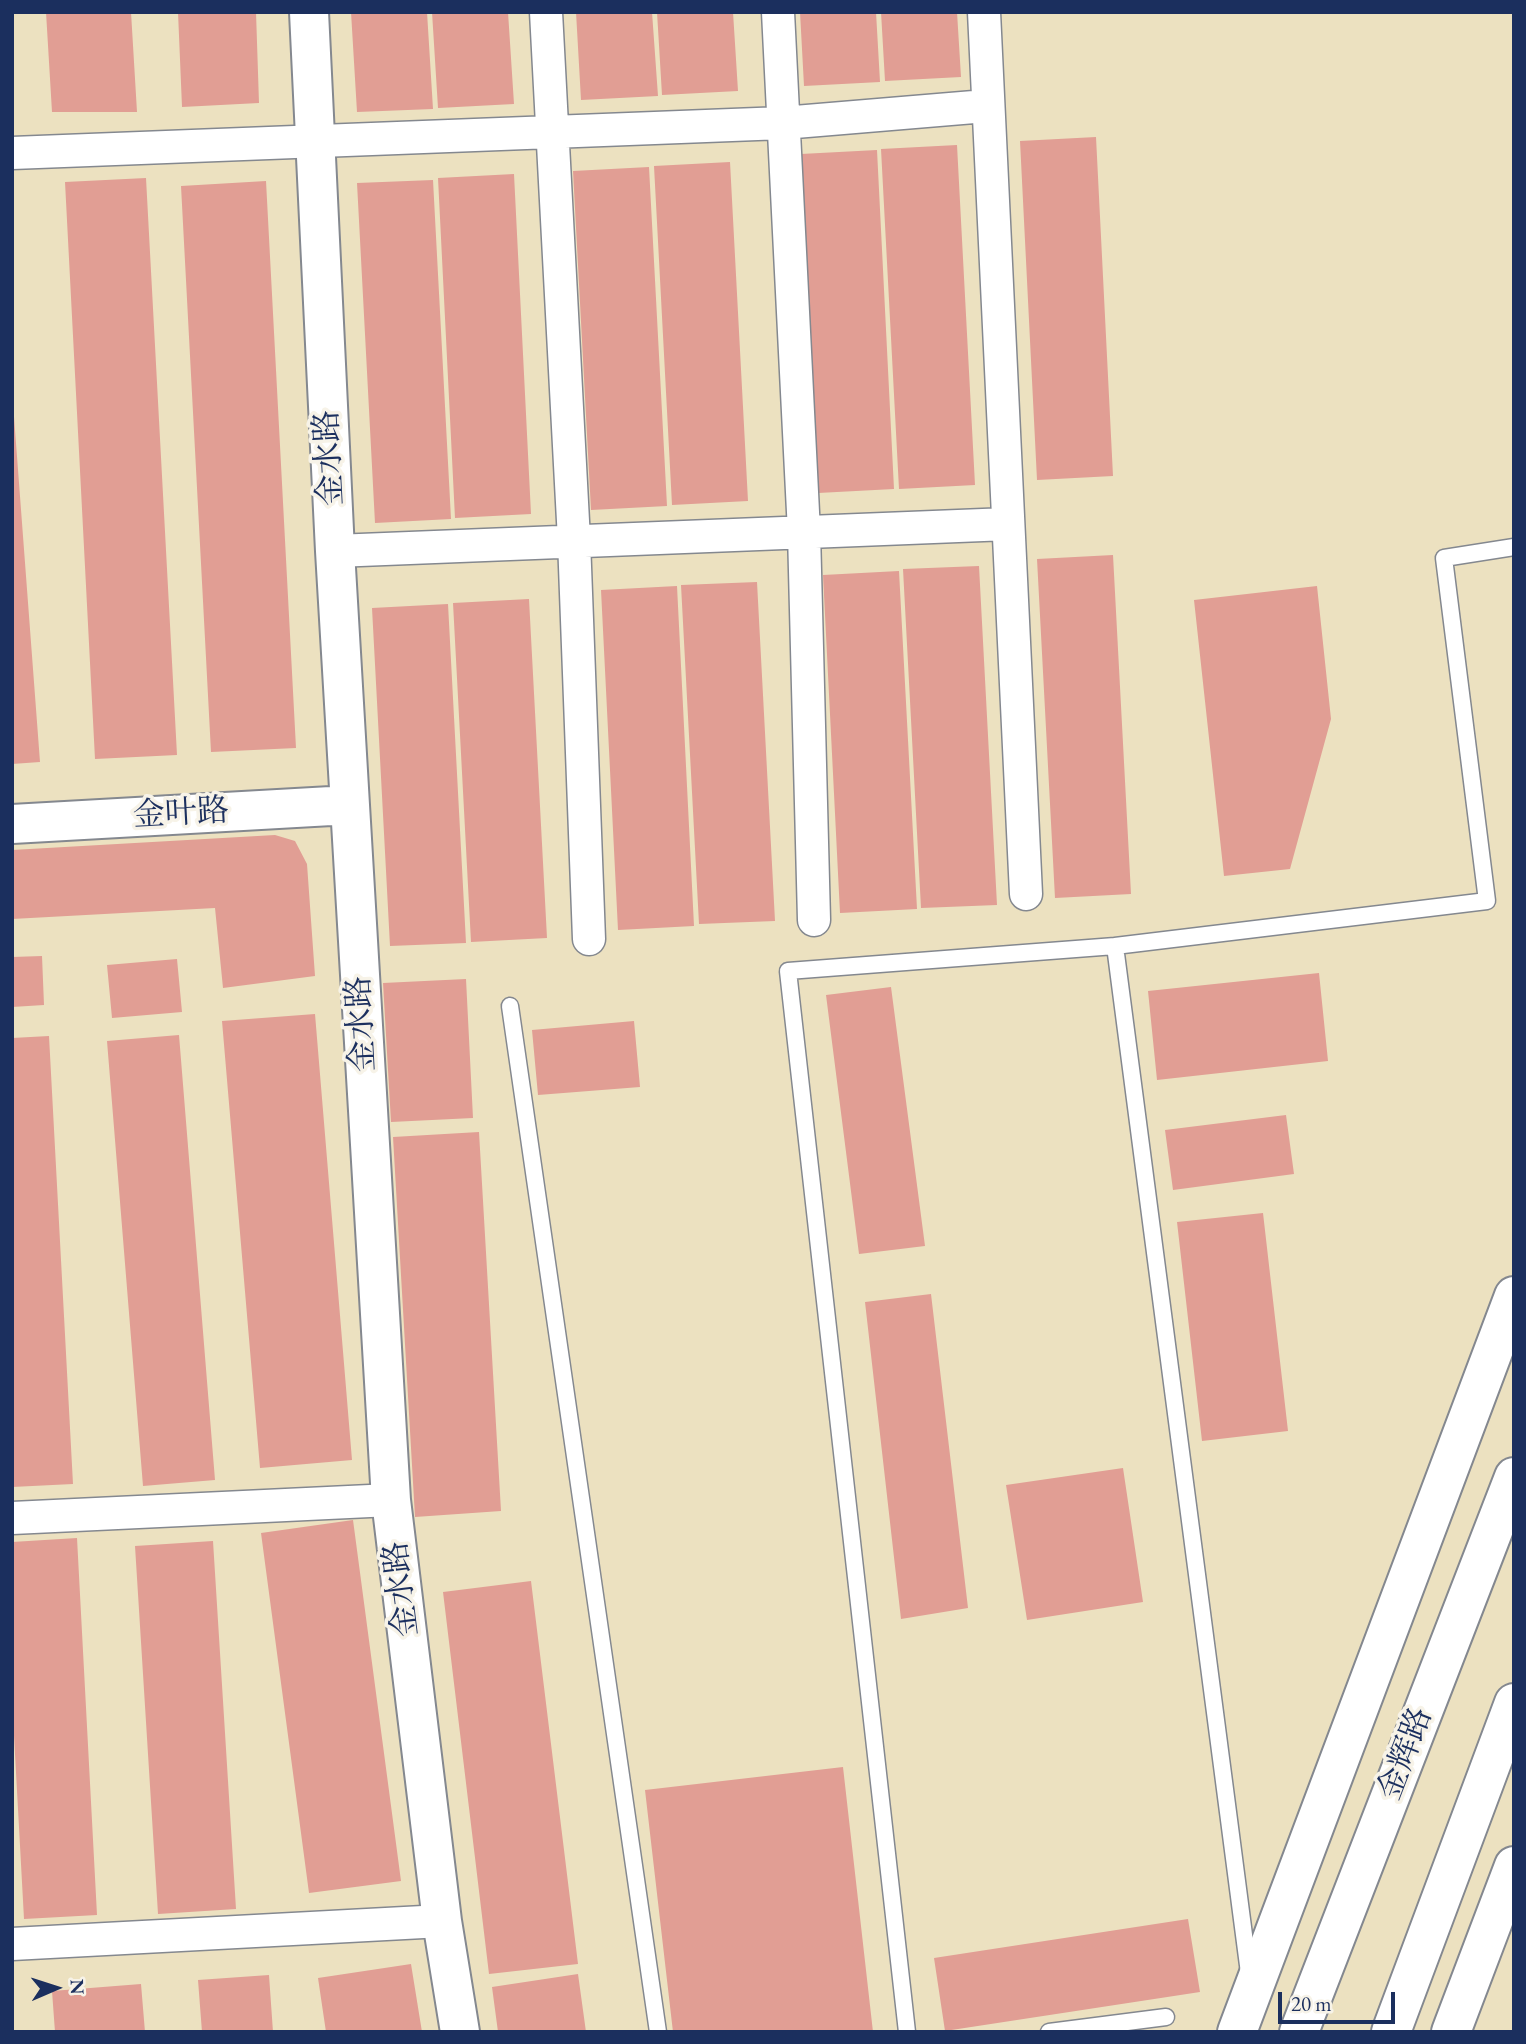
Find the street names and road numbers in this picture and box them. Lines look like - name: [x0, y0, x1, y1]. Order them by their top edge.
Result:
- street label: 金水路: [308, 409, 352, 507]
- street label: 金叶路: [132, 792, 230, 836]
- street label: 金水路: [340, 975, 384, 1073]
- street label: 金水路: [377, 1539, 427, 1639]
- street label: 金辉路: [1371, 1702, 1441, 1806]

